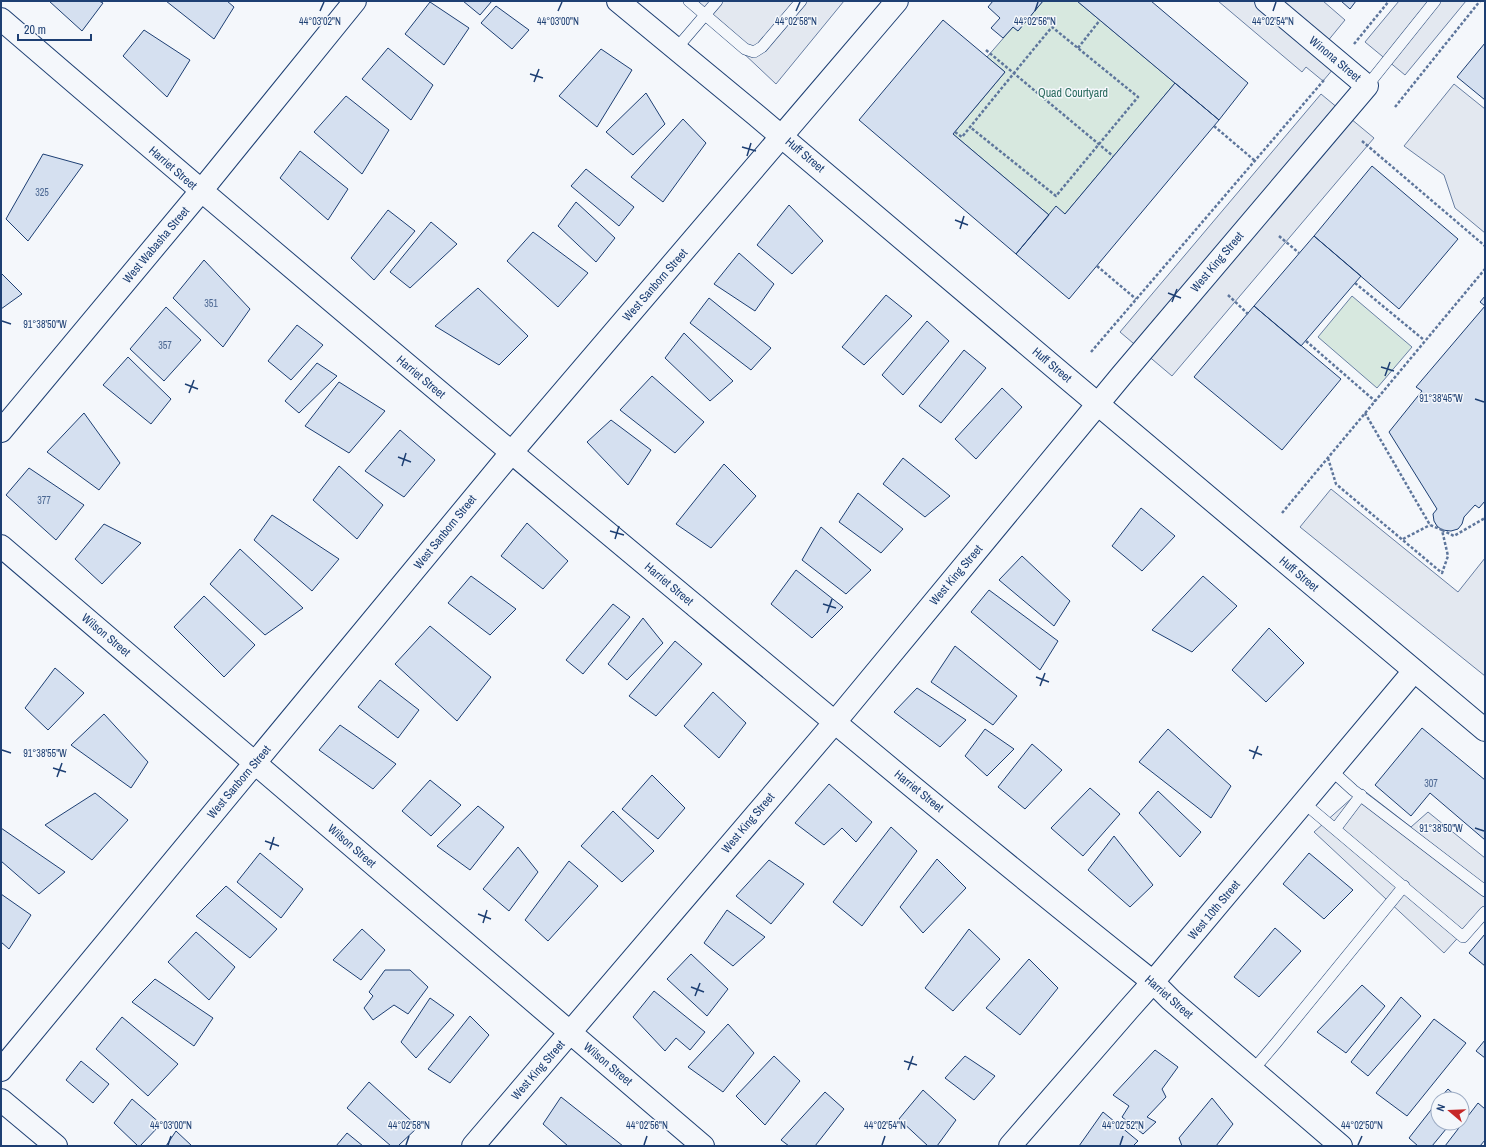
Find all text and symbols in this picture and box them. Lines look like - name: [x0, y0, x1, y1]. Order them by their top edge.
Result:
- text: 44°03'02"N: [299, 15, 341, 28]
- text: 44°03'00"N: [537, 15, 579, 28]
- text: 44°02'58"N: [775, 15, 817, 28]
- text: 44°02'56"N: [1014, 15, 1056, 28]
- text: 44°02'54"N: [1252, 15, 1294, 28]
- scale bar: [18, 16, 91, 42]
- text: 20 m: [24, 22, 46, 38]
- street label: Winona Street: [1306, 33, 1364, 86]
- park label: Quad Courtyard: [1038, 85, 1108, 101]
- street label: Huff Street: [782, 134, 828, 176]
- street label: Harriet Street: [145, 143, 201, 194]
- house number: 325: [35, 186, 49, 199]
- street label: West Wabasha Street: [119, 203, 193, 287]
- street label: West King Street: [1187, 228, 1247, 296]
- street label: West Sanborn Street: [619, 245, 691, 325]
- house number: 351: [204, 297, 218, 310]
- text: 91°38'50"W: [23, 318, 67, 331]
- house number: 357: [158, 339, 172, 352]
- street label: Huff Street: [1029, 344, 1075, 386]
- street label: Harriet Street: [393, 352, 449, 402]
- text: 91°38'45"W: [1419, 392, 1463, 405]
- street label: West Sanborn Street: [410, 491, 480, 572]
- house number: 377: [37, 494, 51, 507]
- street label: West King Street: [926, 541, 986, 609]
- street label: Huff Street: [1276, 553, 1322, 595]
- street label: Harriet Street: [641, 559, 697, 609]
- street label: Wilson Street: [78, 610, 134, 660]
- street label: West Sanborn Street: [204, 742, 275, 822]
- text: 91°38'55"W: [23, 747, 67, 760]
- street label: Harriet Street: [891, 766, 947, 816]
- house number: 307: [1424, 777, 1438, 790]
- street label: West King Street: [718, 789, 778, 857]
- street label: Wilson Street: [324, 821, 380, 872]
- text: 91°38'50"W: [1419, 822, 1463, 835]
- street label: West 10th Street: [1184, 877, 1244, 943]
- street label: Harriet Street: [1141, 972, 1197, 1023]
- street label: West King Street: [508, 1037, 569, 1103]
- street label: Wilson Street: [580, 1039, 636, 1089]
- north arrow: [1430, 1091, 1470, 1131]
- text: N: [1433, 1102, 1448, 1113]
- text: 44°03'00"N: [150, 1119, 192, 1132]
- text: 44°02'58"N: [388, 1119, 430, 1132]
- text: 44°02'56"N: [626, 1119, 668, 1132]
- text: 44°02'54"N: [864, 1119, 906, 1132]
- text: 44°02'52"N: [1102, 1119, 1144, 1132]
- text: 44°02'50"N: [1341, 1119, 1383, 1132]

